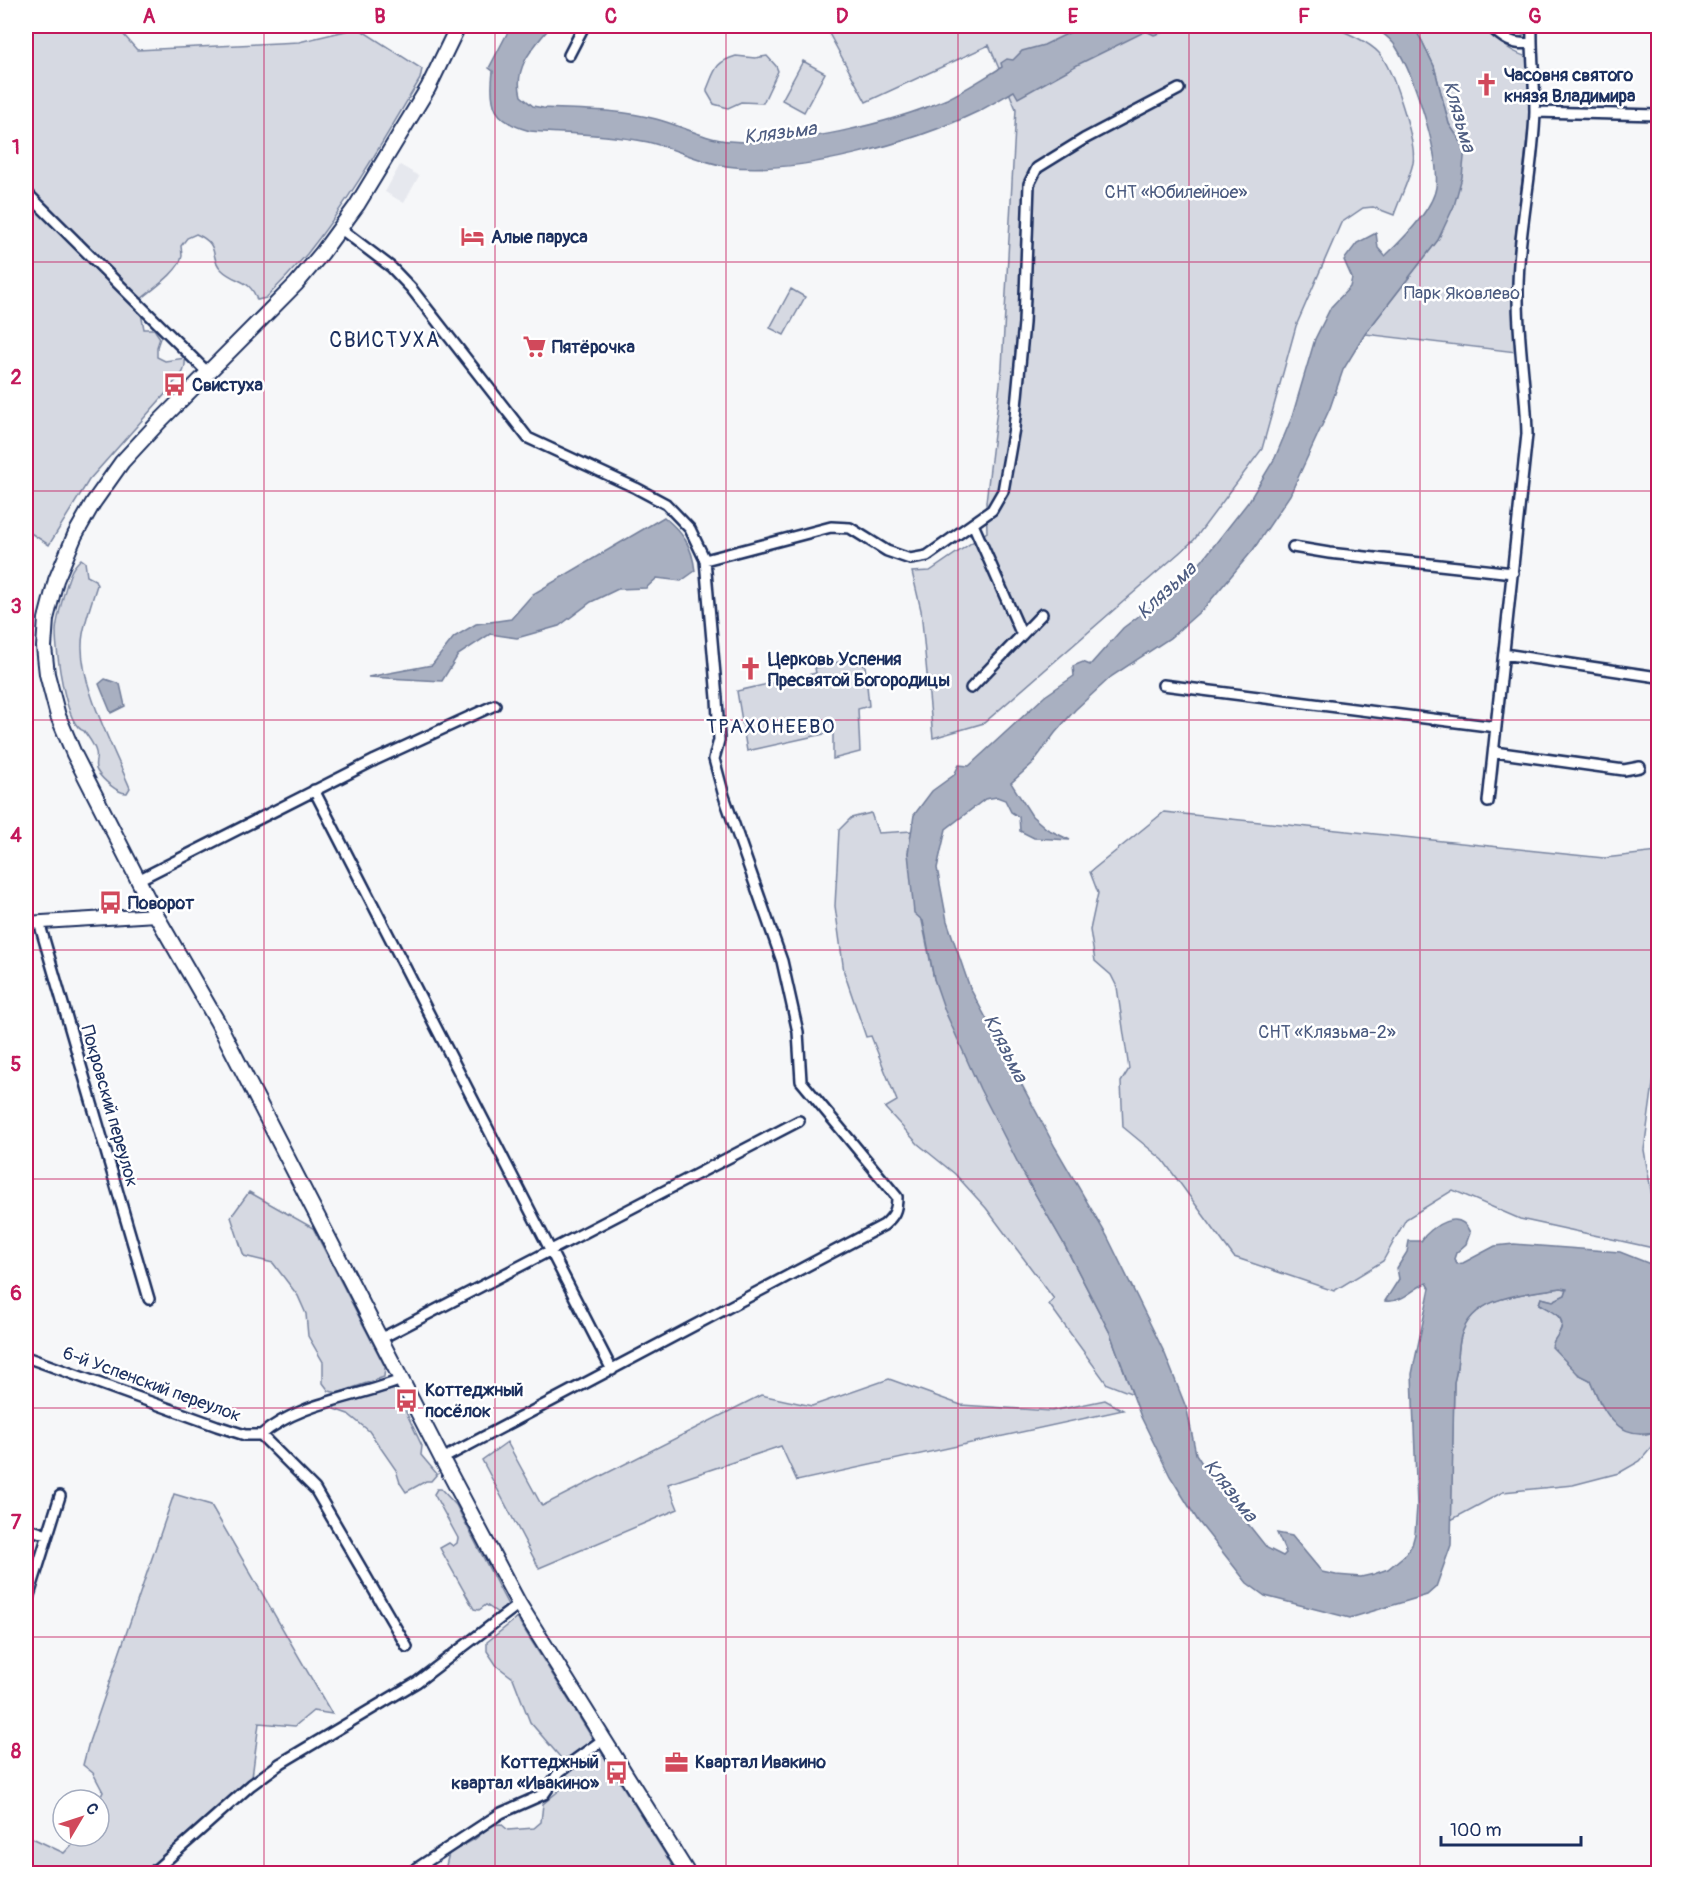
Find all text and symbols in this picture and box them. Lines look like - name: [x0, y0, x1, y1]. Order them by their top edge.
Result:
- text: A: [143, 4, 156, 29]
- text: B: [374, 4, 386, 29]
- text: C: [605, 4, 617, 29]
- text: D: [836, 4, 849, 29]
- text: E: [1068, 4, 1079, 29]
- text: F: [1298, 4, 1310, 29]
- text: G: [1528, 4, 1542, 29]
- place label: Часовня святого князя Владимира: [1504, 64, 1636, 108]
- church icon: Часовня святого князя Владимира: [1473, 72, 1499, 98]
- water label: Клязьма: [1437, 78, 1482, 156]
- water label: Клязьма: [742, 115, 819, 149]
- text: 1: [12, 135, 20, 160]
- park label: СНТ «Юбилейное»: [1105, 181, 1247, 204]
- hotel icon: Алые паруса: [460, 224, 486, 250]
- place label: Алые паруса: [491, 226, 588, 249]
- park label: Парк Яковлево: [1404, 282, 1520, 305]
- district label: СВИСТУХА: [329, 327, 441, 354]
- supermarket icon: Пятёрочка: [521, 334, 547, 360]
- place label: Пятёрочка: [552, 336, 636, 359]
- text: 2: [10, 365, 22, 390]
- bus stop icon: Свистуха: [161, 372, 187, 398]
- place label: Свистуха: [192, 374, 263, 397]
- water label: Клязьма: [1131, 555, 1203, 624]
- text: 3: [10, 594, 22, 619]
- place label: Церковь Успения Пресвятой Богородицы: [768, 648, 950, 692]
- church icon: Церковь Успения Пресвятой Богородицы: [737, 656, 763, 682]
- district label: ТРАХОНЕЕВО: [706, 714, 836, 739]
- text: 4: [10, 823, 22, 848]
- bus stop icon: Поворот: [97, 890, 123, 916]
- place label: Поворот: [128, 892, 195, 915]
- water label: Клязьма: [978, 1010, 1034, 1088]
- park label: СНТ «Клязьма-2»: [1258, 1021, 1396, 1044]
- street label: Покровский переулок: [75, 1023, 144, 1190]
- text: 5: [11, 1052, 22, 1077]
- text: 6: [10, 1281, 22, 1306]
- street label: 6-й Успенский переулок: [59, 1341, 244, 1427]
- place label: Коттеджный посёлок: [425, 1379, 523, 1423]
- bus stop icon: Коттеджный посёлок: [394, 1387, 420, 1413]
- water label: Клязьма: [1198, 1454, 1264, 1528]
- text: 7: [11, 1510, 22, 1535]
- text: 8: [11, 1739, 21, 1764]
- office icon: Квартал Ивакино: [664, 1749, 690, 1775]
- place label: Коттеджный квартал «Ивакино»: [451, 1751, 600, 1795]
- place label: Квартал Ивакино: [695, 1751, 826, 1774]
- bus stop icon: Коттеджный квартал «Ивакино»: [604, 1759, 630, 1785]
- north arrow: [51, 1788, 111, 1848]
- text: С: [81, 1799, 103, 1819]
- scale bar: [1441, 1809, 1580, 1847]
- text: 100 m: [1450, 1819, 1502, 1842]

